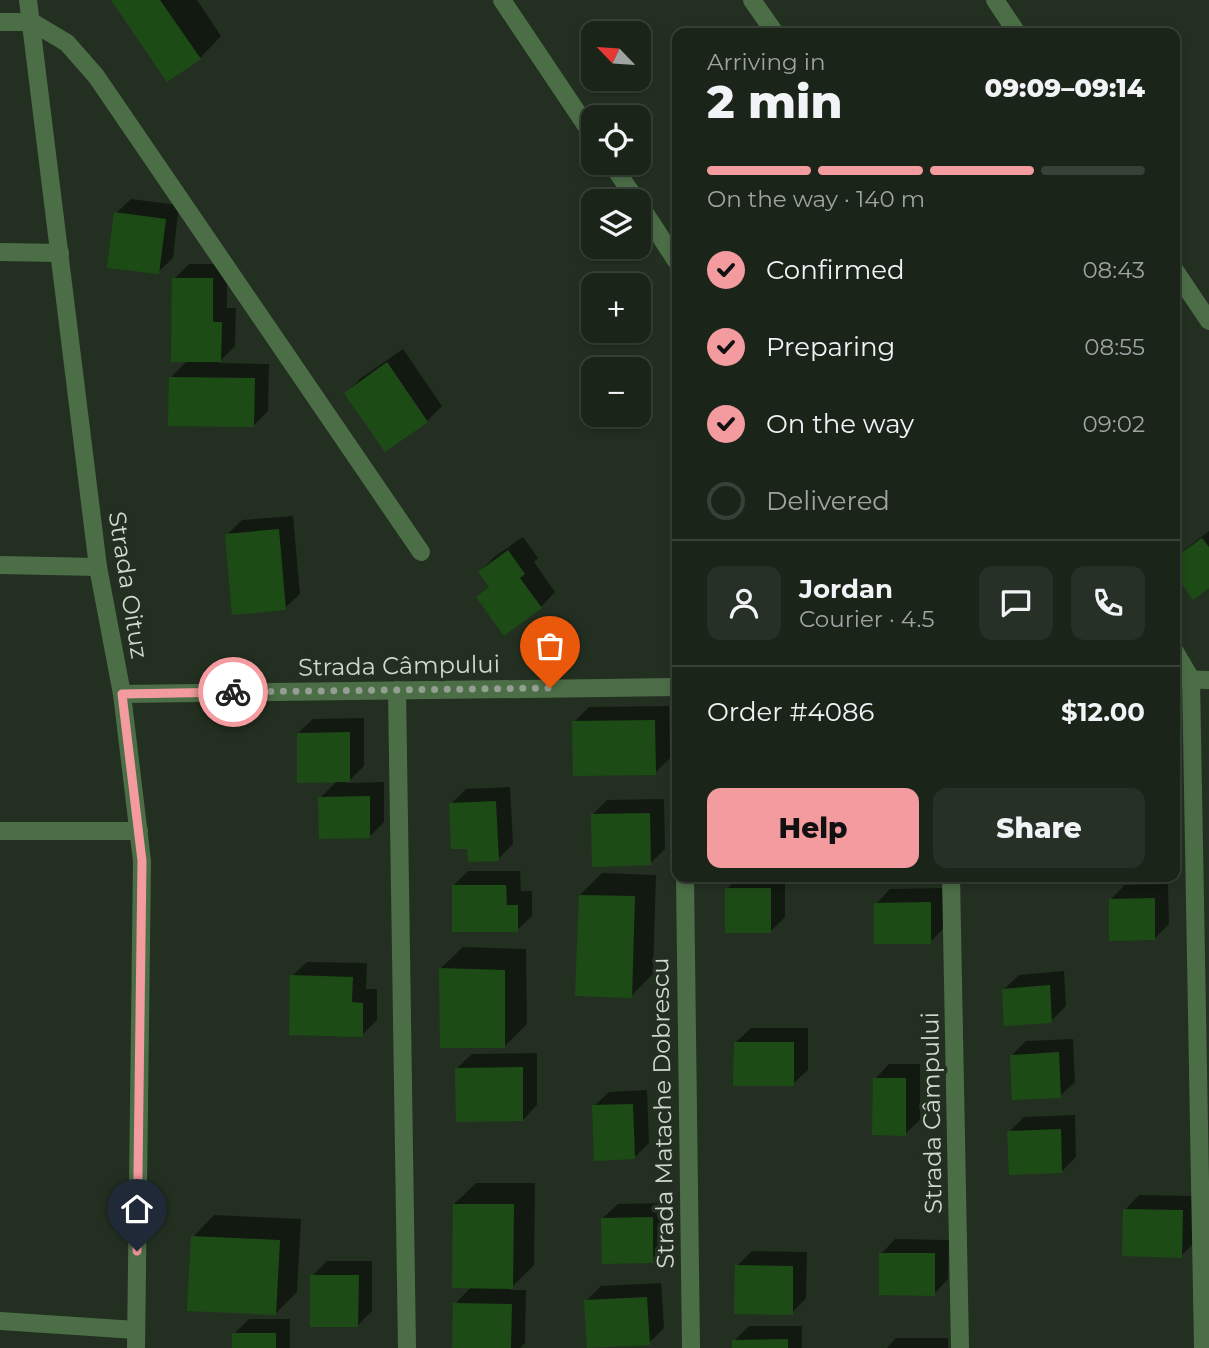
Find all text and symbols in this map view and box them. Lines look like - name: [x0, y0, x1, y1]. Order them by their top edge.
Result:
- north arrow: [581, 21, 651, 91]
- map controls: [581, 21, 651, 427]
- text: Arriving in: [707, 48, 826, 76]
- text: 09:09–09:14: [984, 72, 1145, 104]
- text: 2 min: [707, 73, 842, 130]
- button: locate: [581, 105, 651, 175]
- text: On the way · 140 m: [707, 185, 925, 213]
- button: layers: [581, 189, 651, 259]
- icon: check: [707, 251, 745, 289]
- text: Confirmed: [766, 254, 905, 286]
- text: 08:43: [1082, 256, 1145, 284]
- button: +: [581, 273, 651, 343]
- icon: check: [707, 328, 745, 366]
- text: Preparing: [766, 331, 895, 363]
- text: 08:55: [1084, 333, 1145, 361]
- button: −: [581, 357, 651, 427]
- icon: check: [707, 405, 745, 443]
- text: On the way: [766, 408, 914, 440]
- text: 09:02: [1083, 410, 1145, 438]
- text: Delivered: [766, 485, 890, 517]
- street label: Strada Oituz: [103, 509, 154, 661]
- button: person: [707, 566, 781, 640]
- button: chat: [979, 566, 1053, 640]
- button: phone: [1071, 566, 1145, 640]
- text: Jordan: [799, 573, 893, 605]
- text: Courier · 4.5: [799, 605, 934, 633]
- pin: [520, 616, 580, 688]
- icon: bag: [531, 627, 569, 665]
- street label: Strada Câmpului: [298, 649, 500, 682]
- courier: [198, 657, 268, 727]
- icon: bike: [214, 673, 252, 711]
- text: Order #4086: [707, 696, 874, 728]
- text: $12.00: [1061, 696, 1145, 728]
- button: Help: [707, 788, 919, 868]
- button: Share: [933, 788, 1145, 868]
- street label: Strada Matache Dobrescu: [645, 957, 680, 1269]
- street label: Strada Câmpului: [915, 1012, 948, 1214]
- pin: [107, 1179, 167, 1251]
- icon: home: [118, 1190, 156, 1228]

